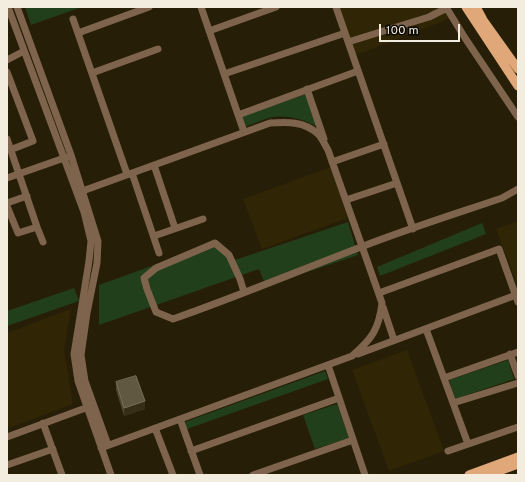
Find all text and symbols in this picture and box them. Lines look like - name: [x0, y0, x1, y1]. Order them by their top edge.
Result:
- scale bar: [381, 16, 462, 42]
- text: 100 m: [386, 23, 419, 39]

